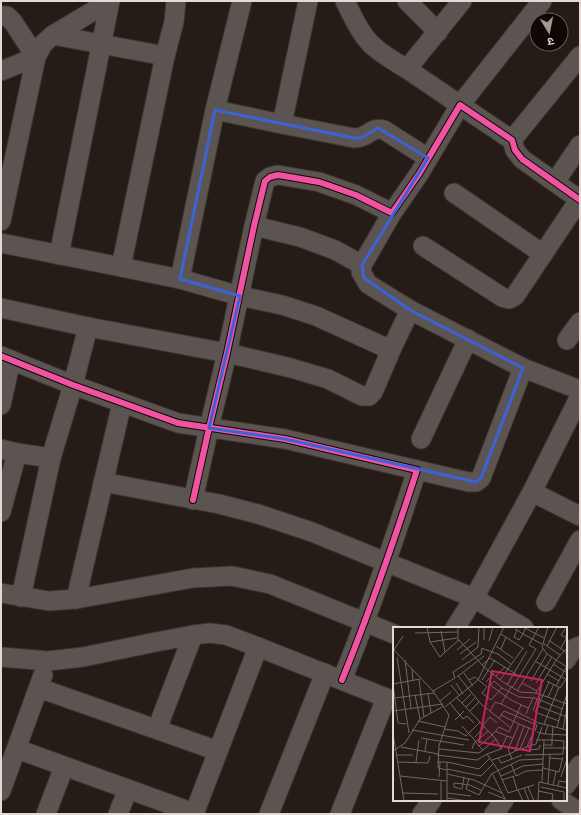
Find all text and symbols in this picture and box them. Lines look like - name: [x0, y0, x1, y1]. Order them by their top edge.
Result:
- north arrow: [529, 12, 569, 52]
- text: उ: [546, 35, 555, 49]
- inset map: [393, 627, 567, 801]

